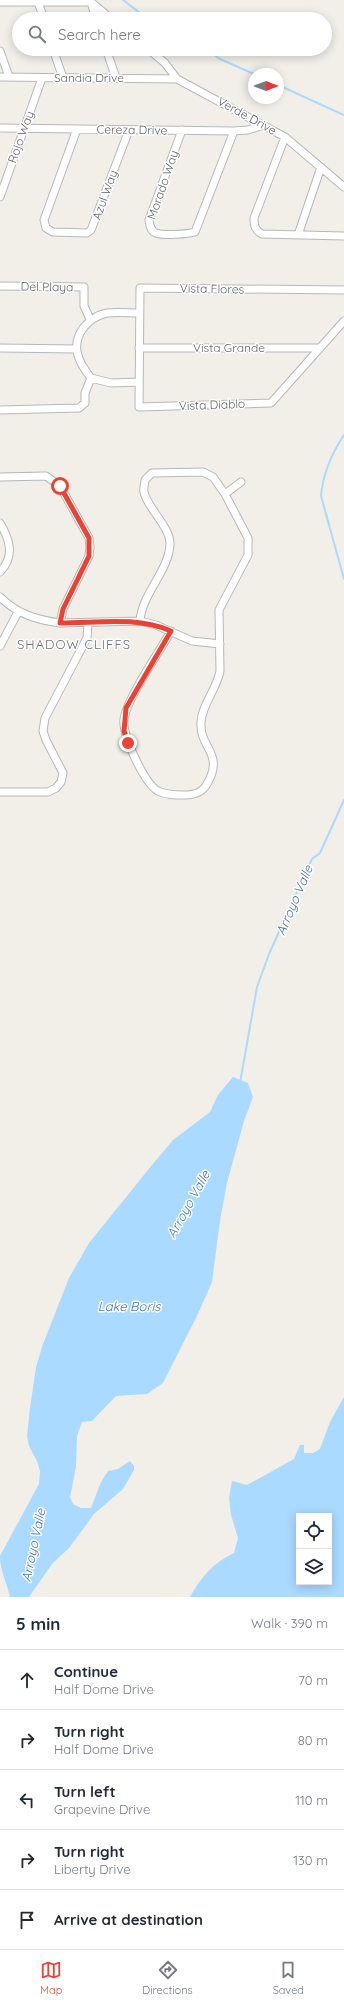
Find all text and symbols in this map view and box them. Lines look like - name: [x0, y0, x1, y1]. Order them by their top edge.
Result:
- search box: [12, 12, 332, 56]
- icon: search: [26, 23, 48, 45]
- text: Search here: [58, 25, 141, 44]
- north arrow: [248, 68, 284, 104]
- street label: Sandia Drive: [54, 70, 124, 85]
- street label: Verde Drive: [215, 93, 280, 138]
- street label: Rojo Way: [4, 109, 37, 165]
- street label: Cereza Drive: [96, 121, 168, 138]
- street label: Morado Way: [144, 148, 181, 221]
- street label: Azul Way: [89, 168, 120, 222]
- street label: Del Playa: [20, 279, 74, 294]
- street label: Vista Flores: [180, 280, 245, 297]
- street label: Vista Grande: [193, 340, 265, 355]
- street label: Vista Diablo: [179, 396, 245, 413]
- route start: [51, 477, 69, 495]
- district label: SHADOW CLIFFS: [17, 636, 131, 652]
- route end: [119, 734, 137, 752]
- water label: Arroyo Valle: [272, 862, 316, 937]
- water label: Arroyo Valle: [163, 1167, 213, 1240]
- water label: Lake Boris: [98, 1298, 161, 1314]
- water label: Arroyo Valle: [17, 1506, 49, 1583]
- map controls: [296, 1513, 332, 1585]
- button: locate: [296, 1513, 332, 1549]
- button: layers: [296, 1549, 332, 1585]
- text: 5 min: [16, 1613, 60, 1634]
- text: Walk · 390 m: [251, 1615, 328, 1631]
- text: Continue: [54, 1662, 118, 1681]
- icon: ahead: [16, 1669, 38, 1691]
- text: 70 m: [298, 1672, 328, 1688]
- text: Half Dome Drive: [54, 1681, 154, 1697]
- text: Turn right: [54, 1722, 125, 1741]
- icon: right: [16, 1729, 38, 1751]
- text: 80 m: [298, 1732, 328, 1748]
- text: Half Dome Drive: [54, 1741, 154, 1757]
- text: Turn left: [54, 1782, 116, 1801]
- icon: left: [16, 1789, 38, 1811]
- text: 110 m: [295, 1792, 328, 1808]
- text: Grapevine Drive: [54, 1801, 150, 1817]
- text: Turn right: [54, 1842, 125, 1861]
- icon: right: [16, 1849, 38, 1871]
- text: 130 m: [293, 1852, 328, 1868]
- text: Liberty Drive: [54, 1861, 131, 1877]
- icon: arrive: [16, 1909, 38, 1931]
- text: Arrive at destination: [54, 1910, 203, 1929]
- tab: Map: [40, 1959, 62, 1997]
- tab: Directions: [142, 1959, 193, 1997]
- tab: Saved: [273, 1959, 304, 1997]

